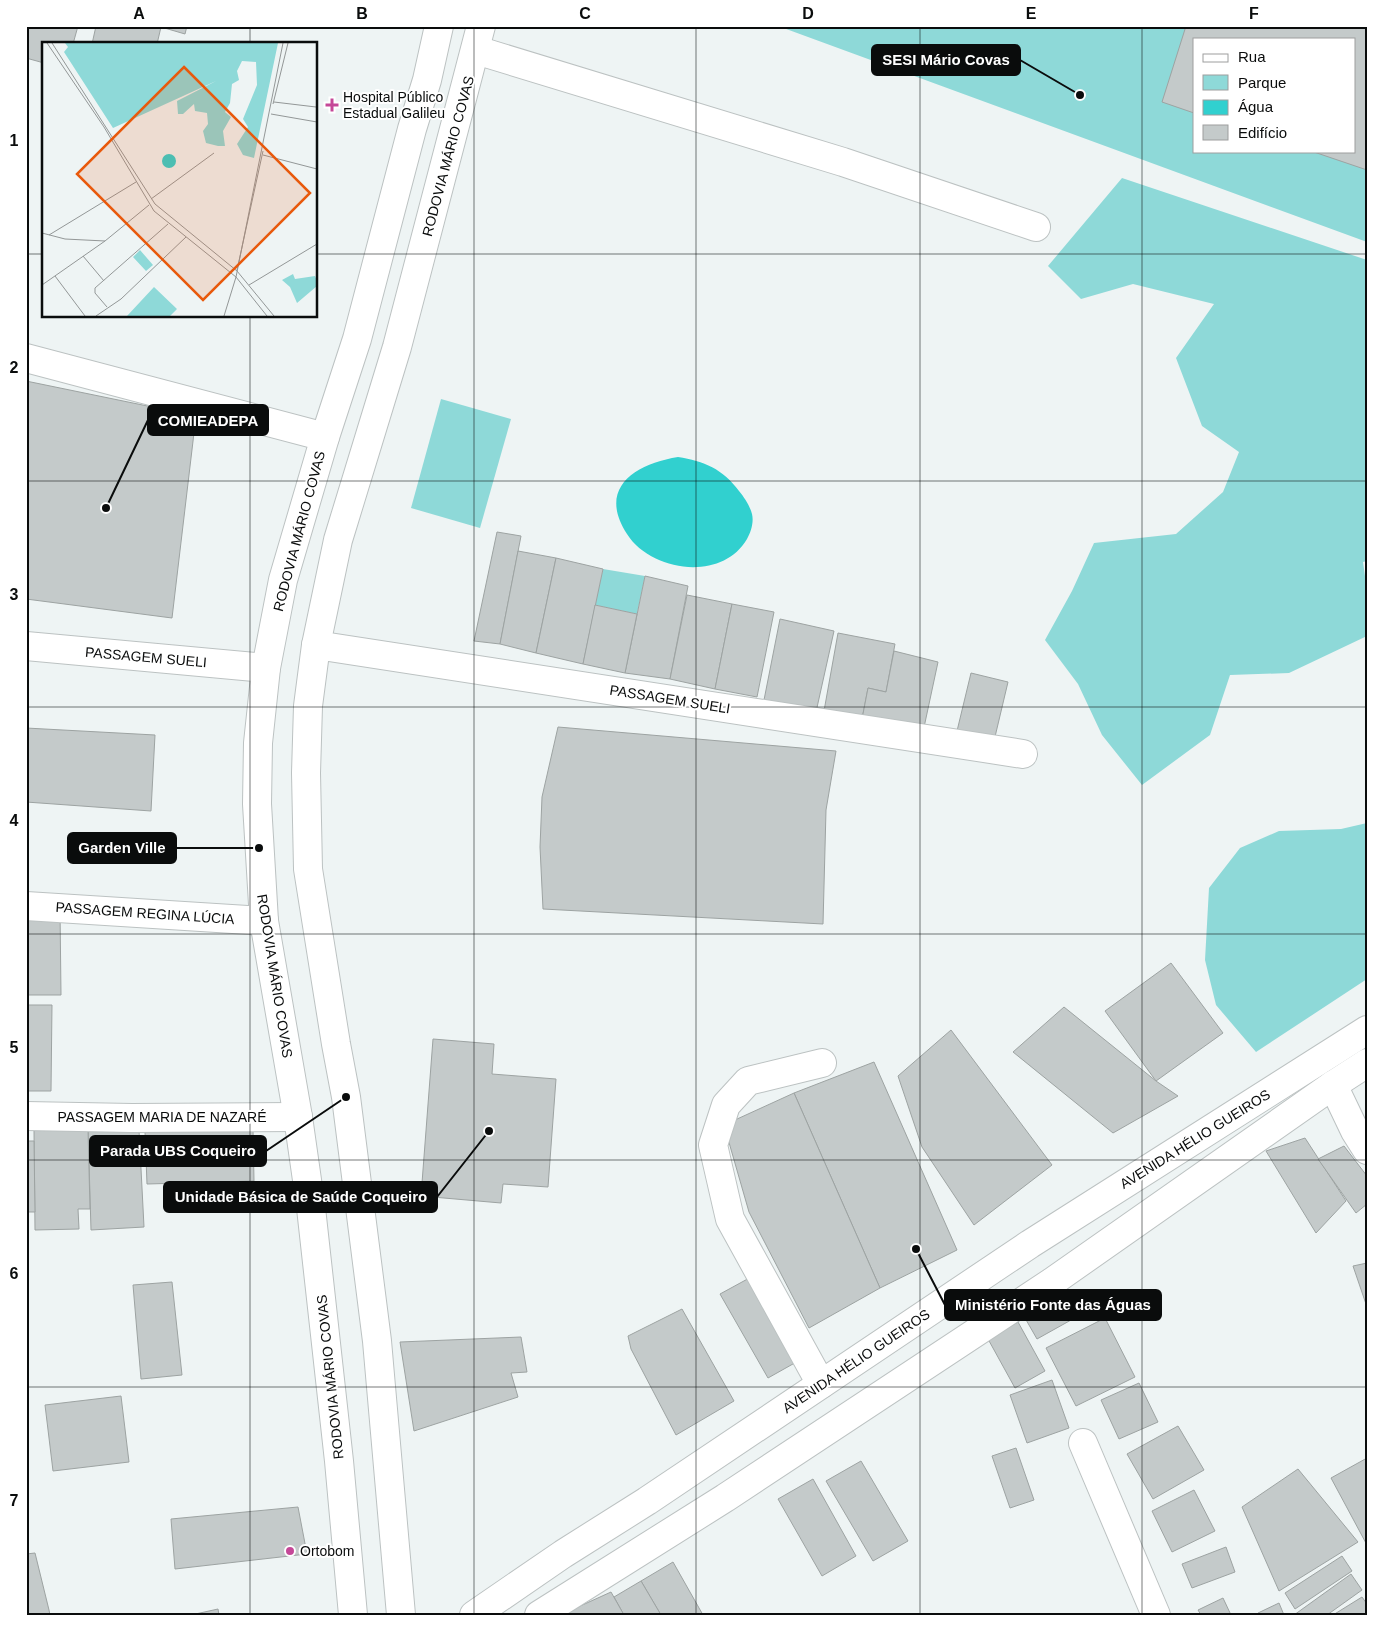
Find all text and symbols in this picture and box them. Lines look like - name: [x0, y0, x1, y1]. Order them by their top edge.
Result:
- text: A: [133, 5, 145, 22]
- text: B: [356, 5, 368, 22]
- text: C: [579, 5, 591, 22]
- text: D: [802, 5, 814, 22]
- text: E: [1026, 5, 1037, 22]
- text: F: [1249, 5, 1259, 22]
- legend: [1193, 38, 1356, 152]
- inset map: [42, 42, 318, 318]
- callout: SESI Mário Covas: [872, 45, 1020, 75]
- text: Rua: [1238, 48, 1266, 65]
- text: SESI Mário Covas: [882, 51, 1010, 68]
- street label: RODOVIA MÁRIO COVAS: [419, 74, 477, 238]
- text: Parque: [1238, 74, 1286, 91]
- place label: Hospital Público Estadual Galileu: [343, 89, 445, 121]
- marker: Hospital Público Estadual Galileu: [325, 98, 339, 112]
- text: Água: [1238, 98, 1274, 115]
- text: Edifício: [1238, 124, 1287, 141]
- text: 1: [10, 132, 19, 149]
- text: 2: [10, 359, 19, 376]
- callout: COMIEADEPA: [148, 405, 268, 435]
- text: COMIEADEPA: [158, 412, 258, 429]
- street label: RODOVIA MÁRIO COVAS: [270, 449, 328, 613]
- text: 3: [10, 586, 19, 603]
- street label: PASSAGEM SUELI: [85, 644, 207, 670]
- street label: PASSAGEM SUELI: [609, 682, 731, 716]
- text: 4: [10, 812, 19, 829]
- callout: Garden Ville: [68, 833, 176, 863]
- text: Garden Ville: [78, 839, 166, 856]
- street label: RODOVIA MÁRIO COVAS: [254, 893, 296, 1059]
- street label: PASSAGEM REGINA LÚCIA: [55, 899, 236, 927]
- text: 5: [10, 1039, 19, 1056]
- street label: AVENIDA HÉLIO GUEIROS: [1117, 1086, 1273, 1192]
- street label: PASSAGEM MARIA DE NAZARÉ: [57, 1109, 267, 1125]
- callout: Parada UBS Coqueiro: [90, 1136, 266, 1166]
- text: Parada UBS Coqueiro: [100, 1142, 256, 1159]
- callout: Unidade Básica de Saúde Coqueiro: [164, 1182, 437, 1212]
- text: Unidade Básica de Saúde Coqueiro: [175, 1188, 427, 1205]
- text: 6: [10, 1265, 19, 1282]
- callout: Ministério Fonte das Águas: [945, 1290, 1161, 1320]
- street label: RODOVIA MÁRIO COVAS: [313, 1294, 347, 1460]
- text: Ministério Fonte das Águas: [955, 1296, 1151, 1313]
- street label: AVENIDA HÉLIO GUEIROS: [779, 1306, 933, 1416]
- text: 7: [10, 1492, 19, 1509]
- place label: Ortobom: [300, 1543, 354, 1559]
- marker: Ortobom: [284, 1545, 296, 1557]

